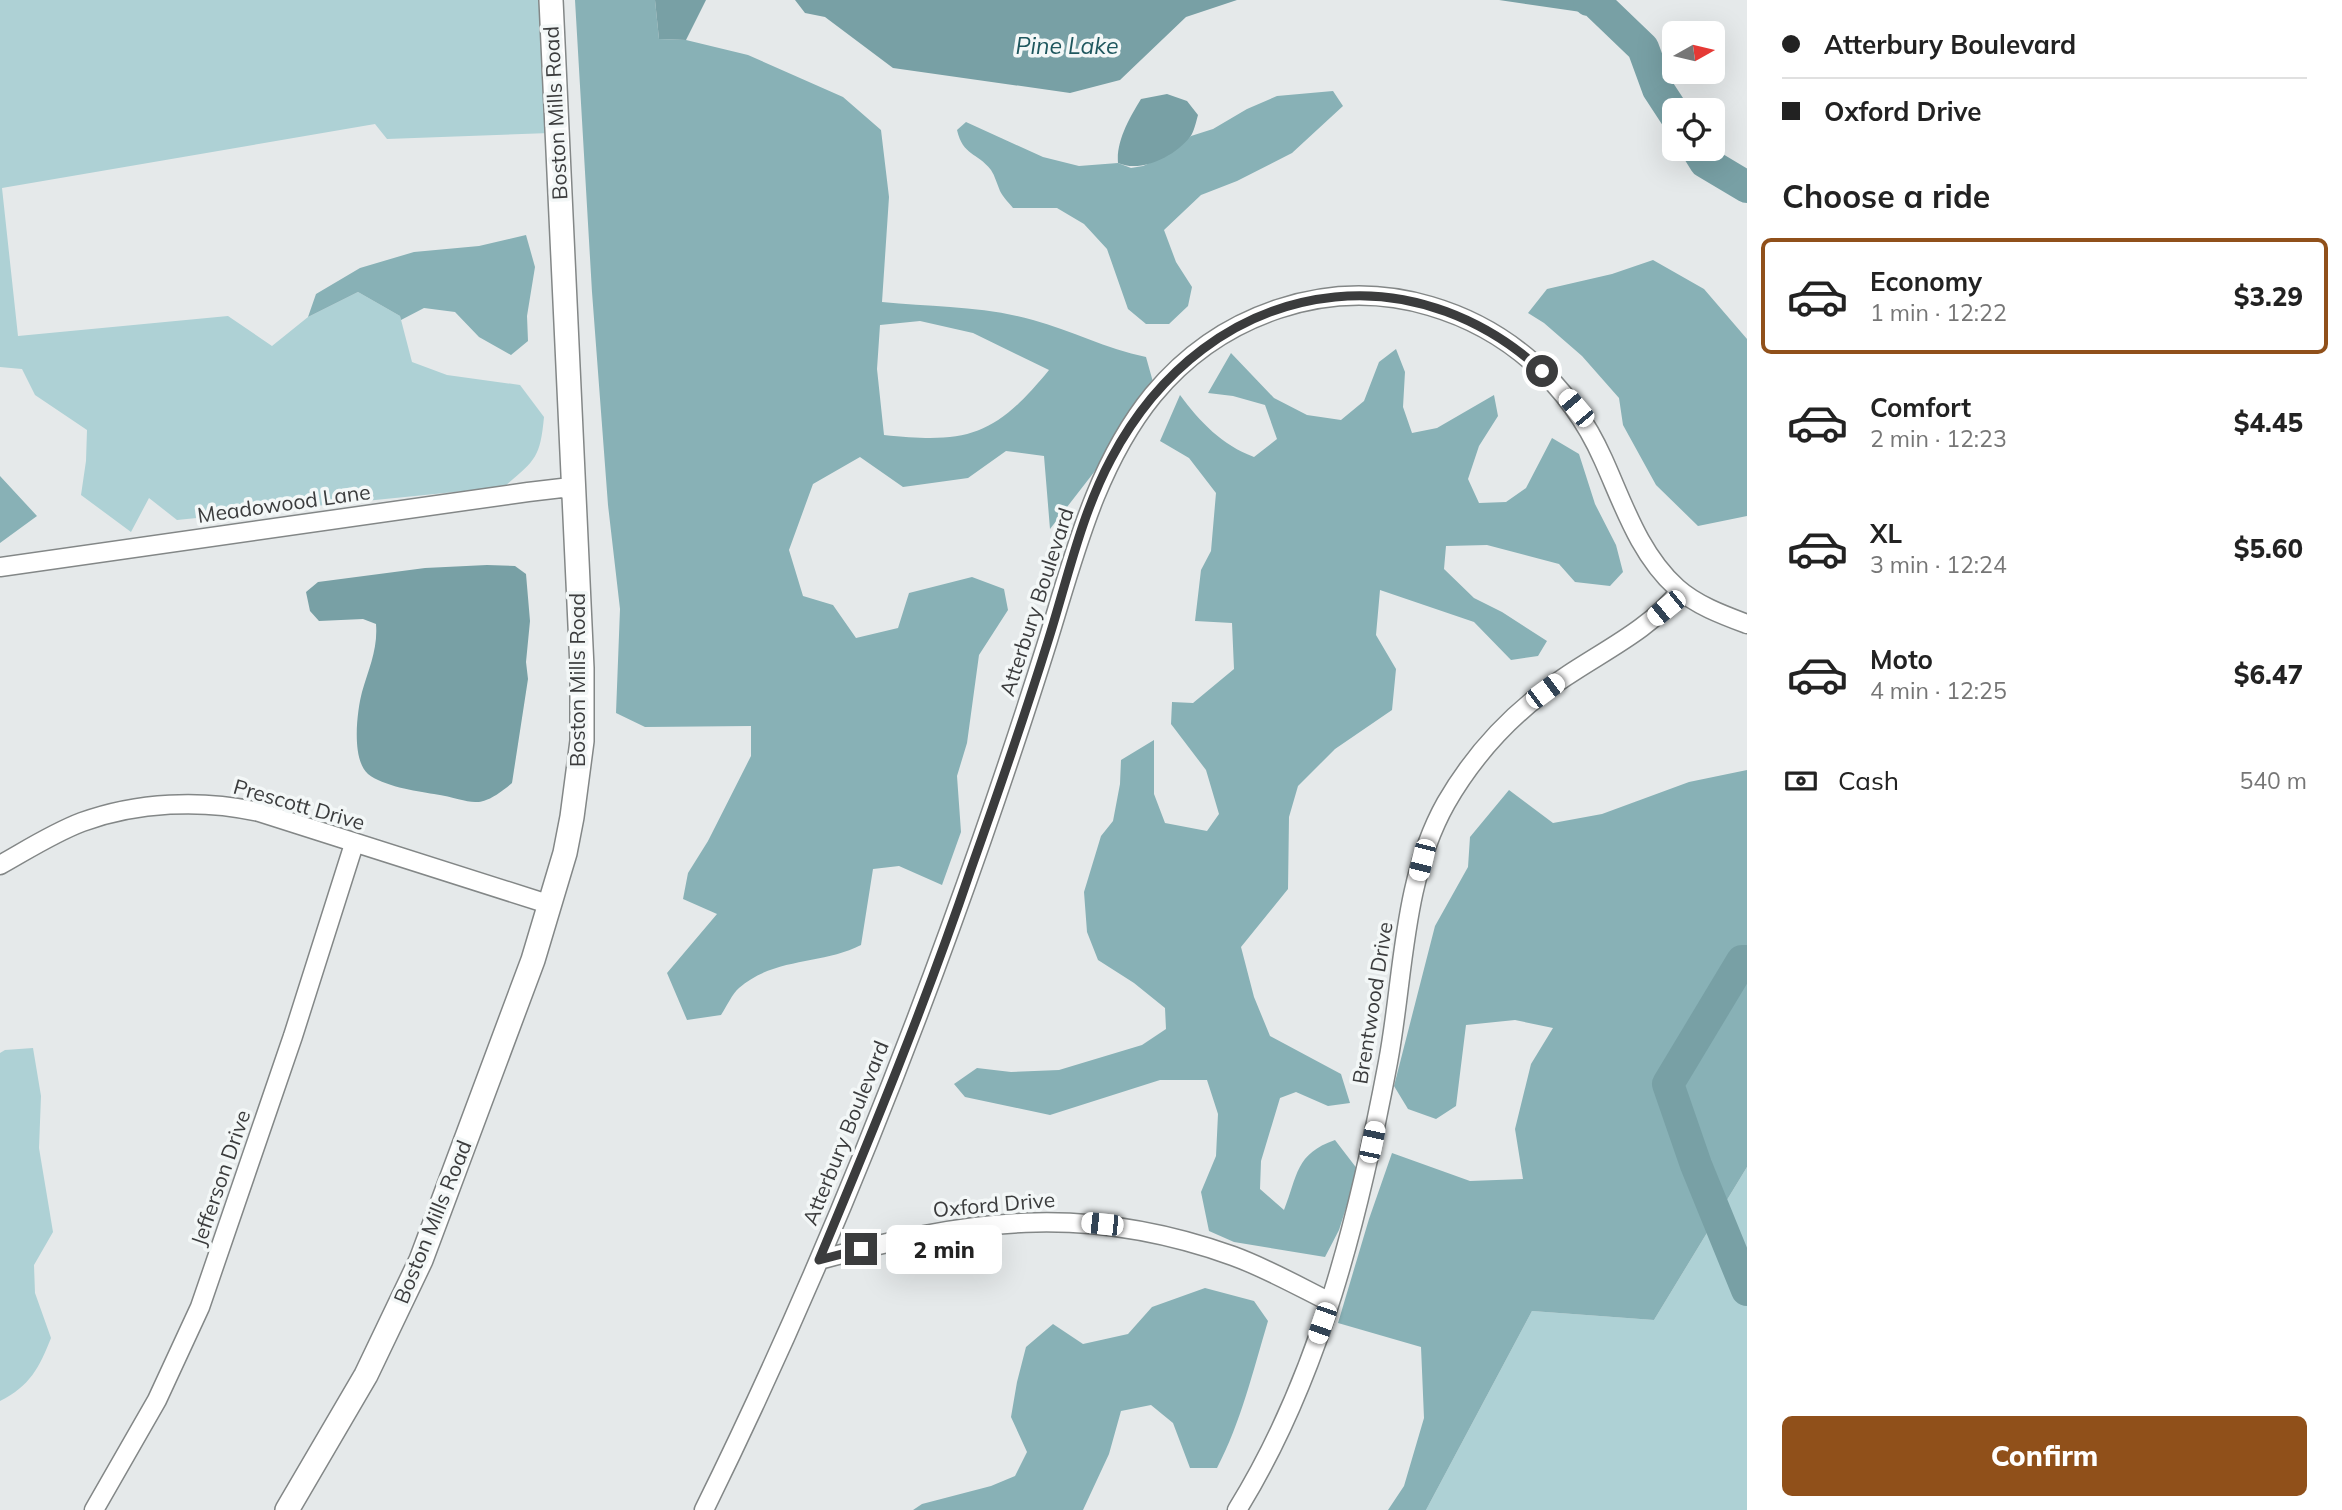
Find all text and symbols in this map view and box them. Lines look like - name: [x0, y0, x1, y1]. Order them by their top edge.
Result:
- north arrow: [1662, 21, 1726, 84]
- map controls: [1662, 21, 1725, 161]
- street label: Boston Mills Road: [537, 25, 573, 201]
- text: Atterbury Boulevard: [1824, 28, 2076, 61]
- water label: Pine Lake: [1016, 31, 1118, 60]
- text: Oxford Drive: [1824, 95, 1982, 128]
- button: locate: [1662, 98, 1725, 161]
- text: Choose a ride: [1782, 176, 1990, 216]
- icon: car: [1786, 265, 1849, 328]
- text: Economy: [1870, 265, 1982, 298]
- text: $3.29: [2234, 280, 2303, 313]
- text: 1 min · 12:22: [1870, 298, 2007, 327]
- route start: [1526, 355, 1558, 387]
- car: [1555, 385, 1598, 431]
- icon: car: [1786, 391, 1849, 454]
- text: Comfort: [1870, 391, 1971, 424]
- text: $4.45: [2234, 406, 2303, 439]
- text: 2 min · 12:23: [1870, 424, 2007, 453]
- street label: Meadowood Lane: [196, 478, 372, 528]
- street label: Atterbury Boulevard: [993, 504, 1079, 699]
- icon: car: [1786, 517, 1849, 580]
- text: XL: [1870, 517, 1902, 550]
- text: $5.60: [2234, 532, 2303, 565]
- text: 3 min · 12:24: [1870, 550, 2007, 579]
- car: [1644, 587, 1689, 629]
- street label: Boston Mills Road: [564, 593, 590, 767]
- icon: car: [1786, 643, 1849, 706]
- text: Moto: [1870, 643, 1933, 676]
- text: $6.47: [2234, 658, 2303, 691]
- car: [1522, 670, 1569, 712]
- text: 4 min · 12:25: [1870, 676, 2007, 705]
- icon: cash: [1782, 762, 1820, 800]
- text: Cash: [1838, 764, 1899, 797]
- text: 540 m: [2239, 766, 2307, 795]
- street label: Prescott Drive: [231, 773, 368, 835]
- car: [1407, 837, 1438, 883]
- street label: Brentwood Drive: [1346, 920, 1398, 1086]
- street label: Atterbury Boulevard: [796, 1037, 894, 1229]
- street label: Jefferson Drive: [185, 1106, 255, 1249]
- car: [1358, 1119, 1387, 1165]
- street label: Boston Mills Road: [387, 1136, 477, 1307]
- street label: Oxford Drive: [932, 1186, 1056, 1222]
- car: [1081, 1211, 1124, 1237]
- callout: 2 min: [886, 1224, 1001, 1274]
- route end: [845, 1233, 877, 1265]
- text: 2 min: [913, 1235, 975, 1264]
- car: [1306, 1300, 1339, 1346]
- button: Confirm: [1782, 1416, 2307, 1496]

